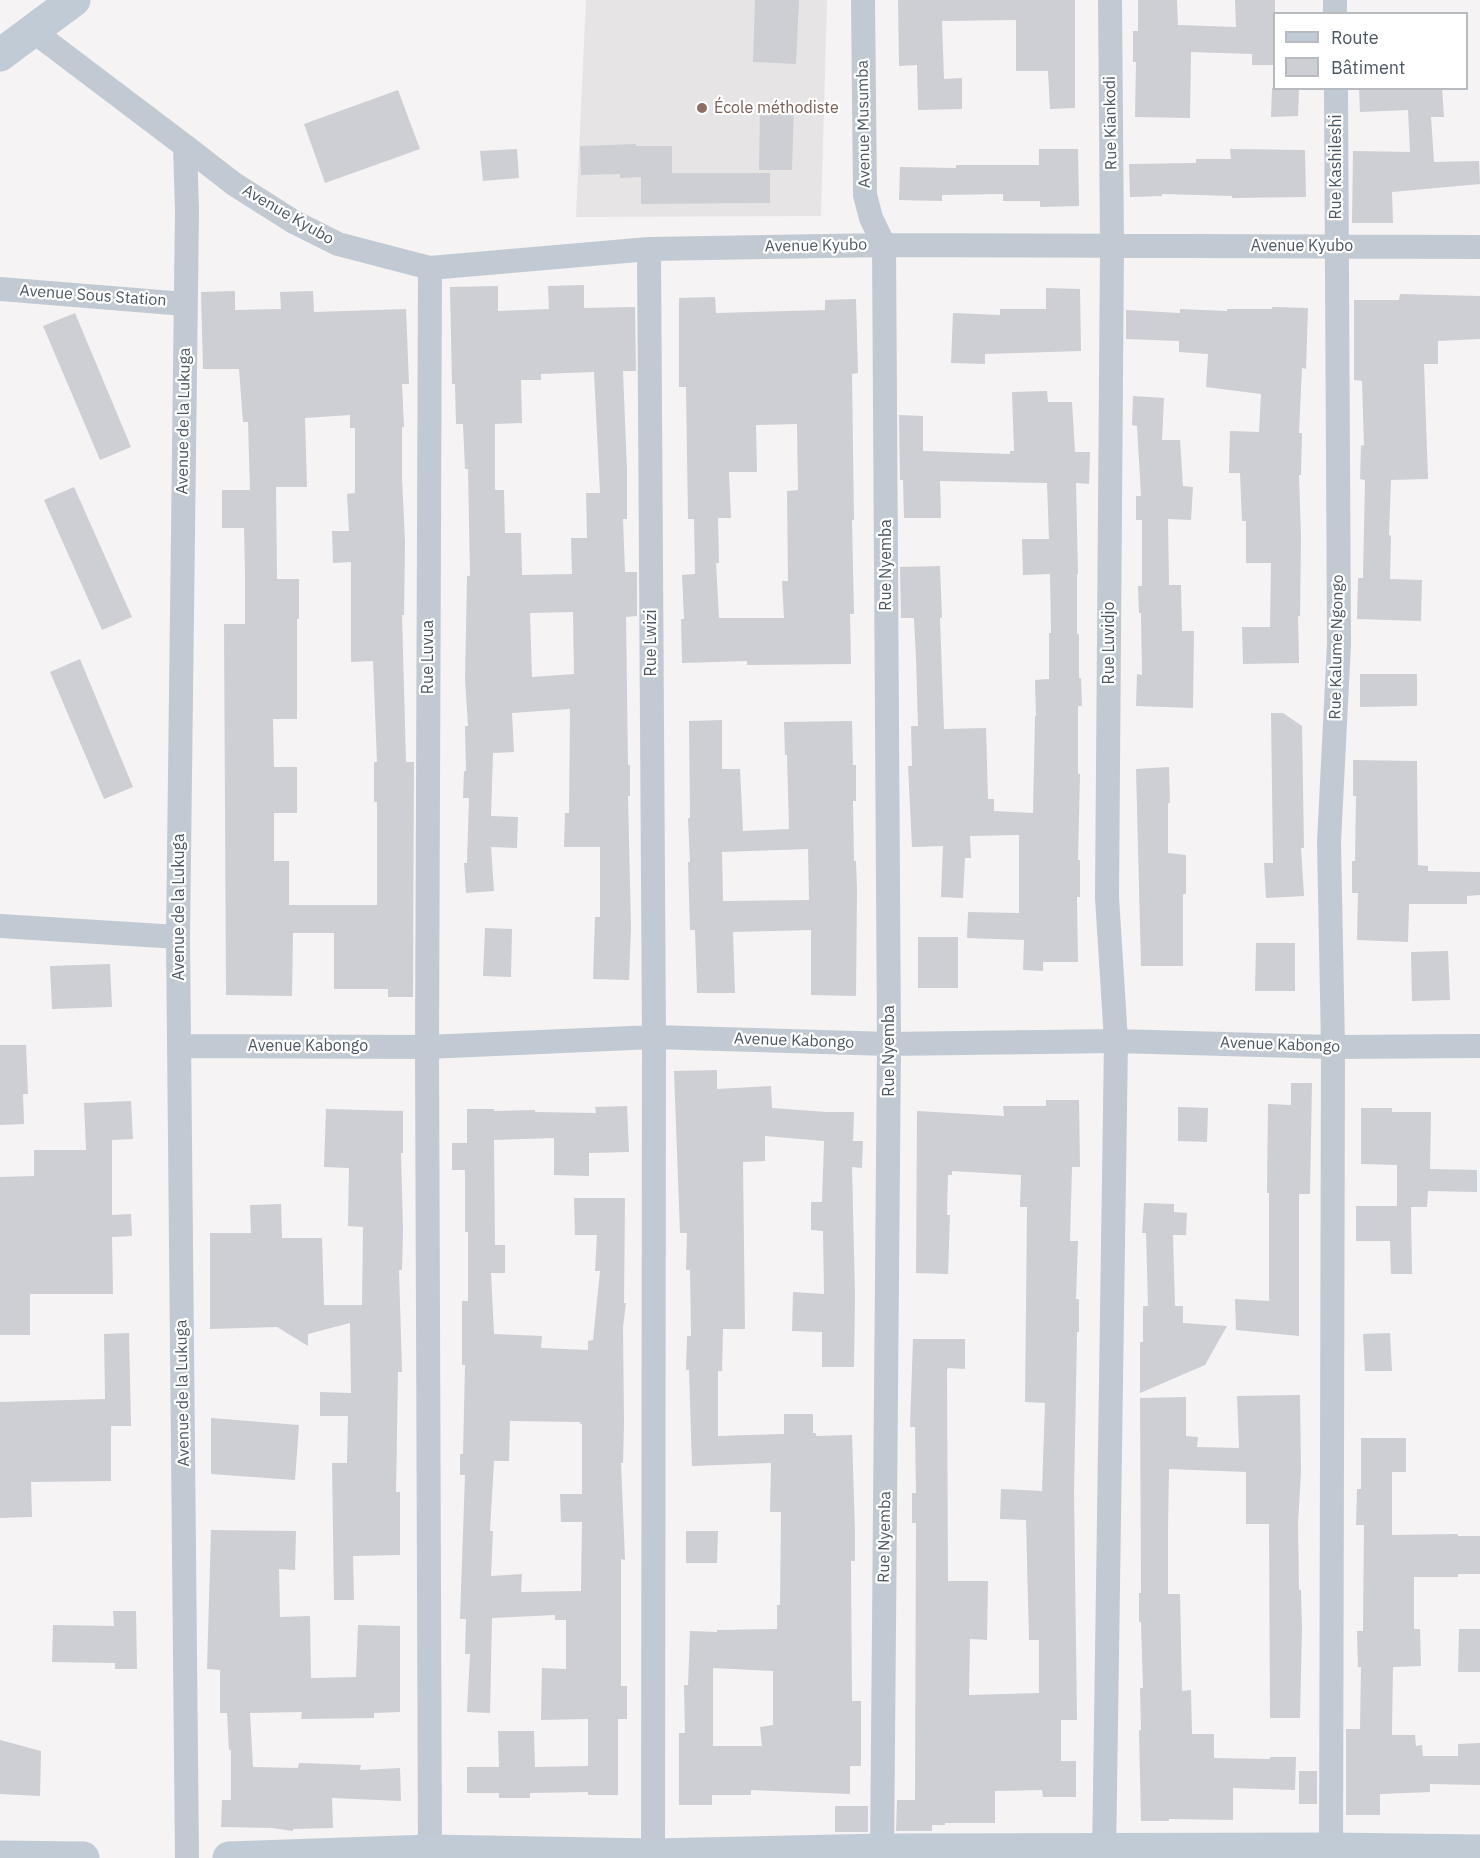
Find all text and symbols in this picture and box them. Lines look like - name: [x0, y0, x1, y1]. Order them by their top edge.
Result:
- legend: [1273, 12, 1468, 90]
- text: Route: [1331, 26, 1379, 49]
- text: Bâtiment: [1331, 56, 1405, 79]
- street label: Avenue Musumba: [853, 60, 875, 188]
- street label: Rue Kiankodi: [1101, 76, 1121, 170]
- place label: École méthodiste: [714, 98, 839, 118]
- marker: École méthodiste: [695, 101, 709, 115]
- street label: Rue Kashileshi: [1326, 114, 1346, 220]
- street label: Avenue Kyubo: [239, 181, 337, 249]
- street label: Avenue Kyubo: [765, 236, 867, 256]
- street label: Avenue Kyubo: [1251, 236, 1353, 256]
- street label: Avenue Sous Station: [19, 281, 167, 311]
- street label: Avenue de la Lukuga: [173, 347, 195, 495]
- street label: Rue Nyemba: [876, 519, 896, 611]
- street label: Rue Kalume Ngongo: [1326, 574, 1348, 720]
- street label: Rue Luvidjo: [1099, 602, 1119, 684]
- street label: Rue Lwizi: [641, 609, 661, 677]
- street label: Rue Luvua: [418, 620, 438, 694]
- street label: Avenue de la Lukuga: [169, 834, 189, 980]
- street label: Rue Nyemba: [879, 1005, 899, 1097]
- street label: Avenue Kabongo: [734, 1029, 854, 1053]
- street label: Avenue Kabongo: [1220, 1033, 1340, 1057]
- street label: Avenue Kabongo: [248, 1036, 368, 1056]
- street label: Avenue de la Lukuga: [172, 1319, 194, 1467]
- street label: Rue Nyemba: [875, 1491, 895, 1583]

